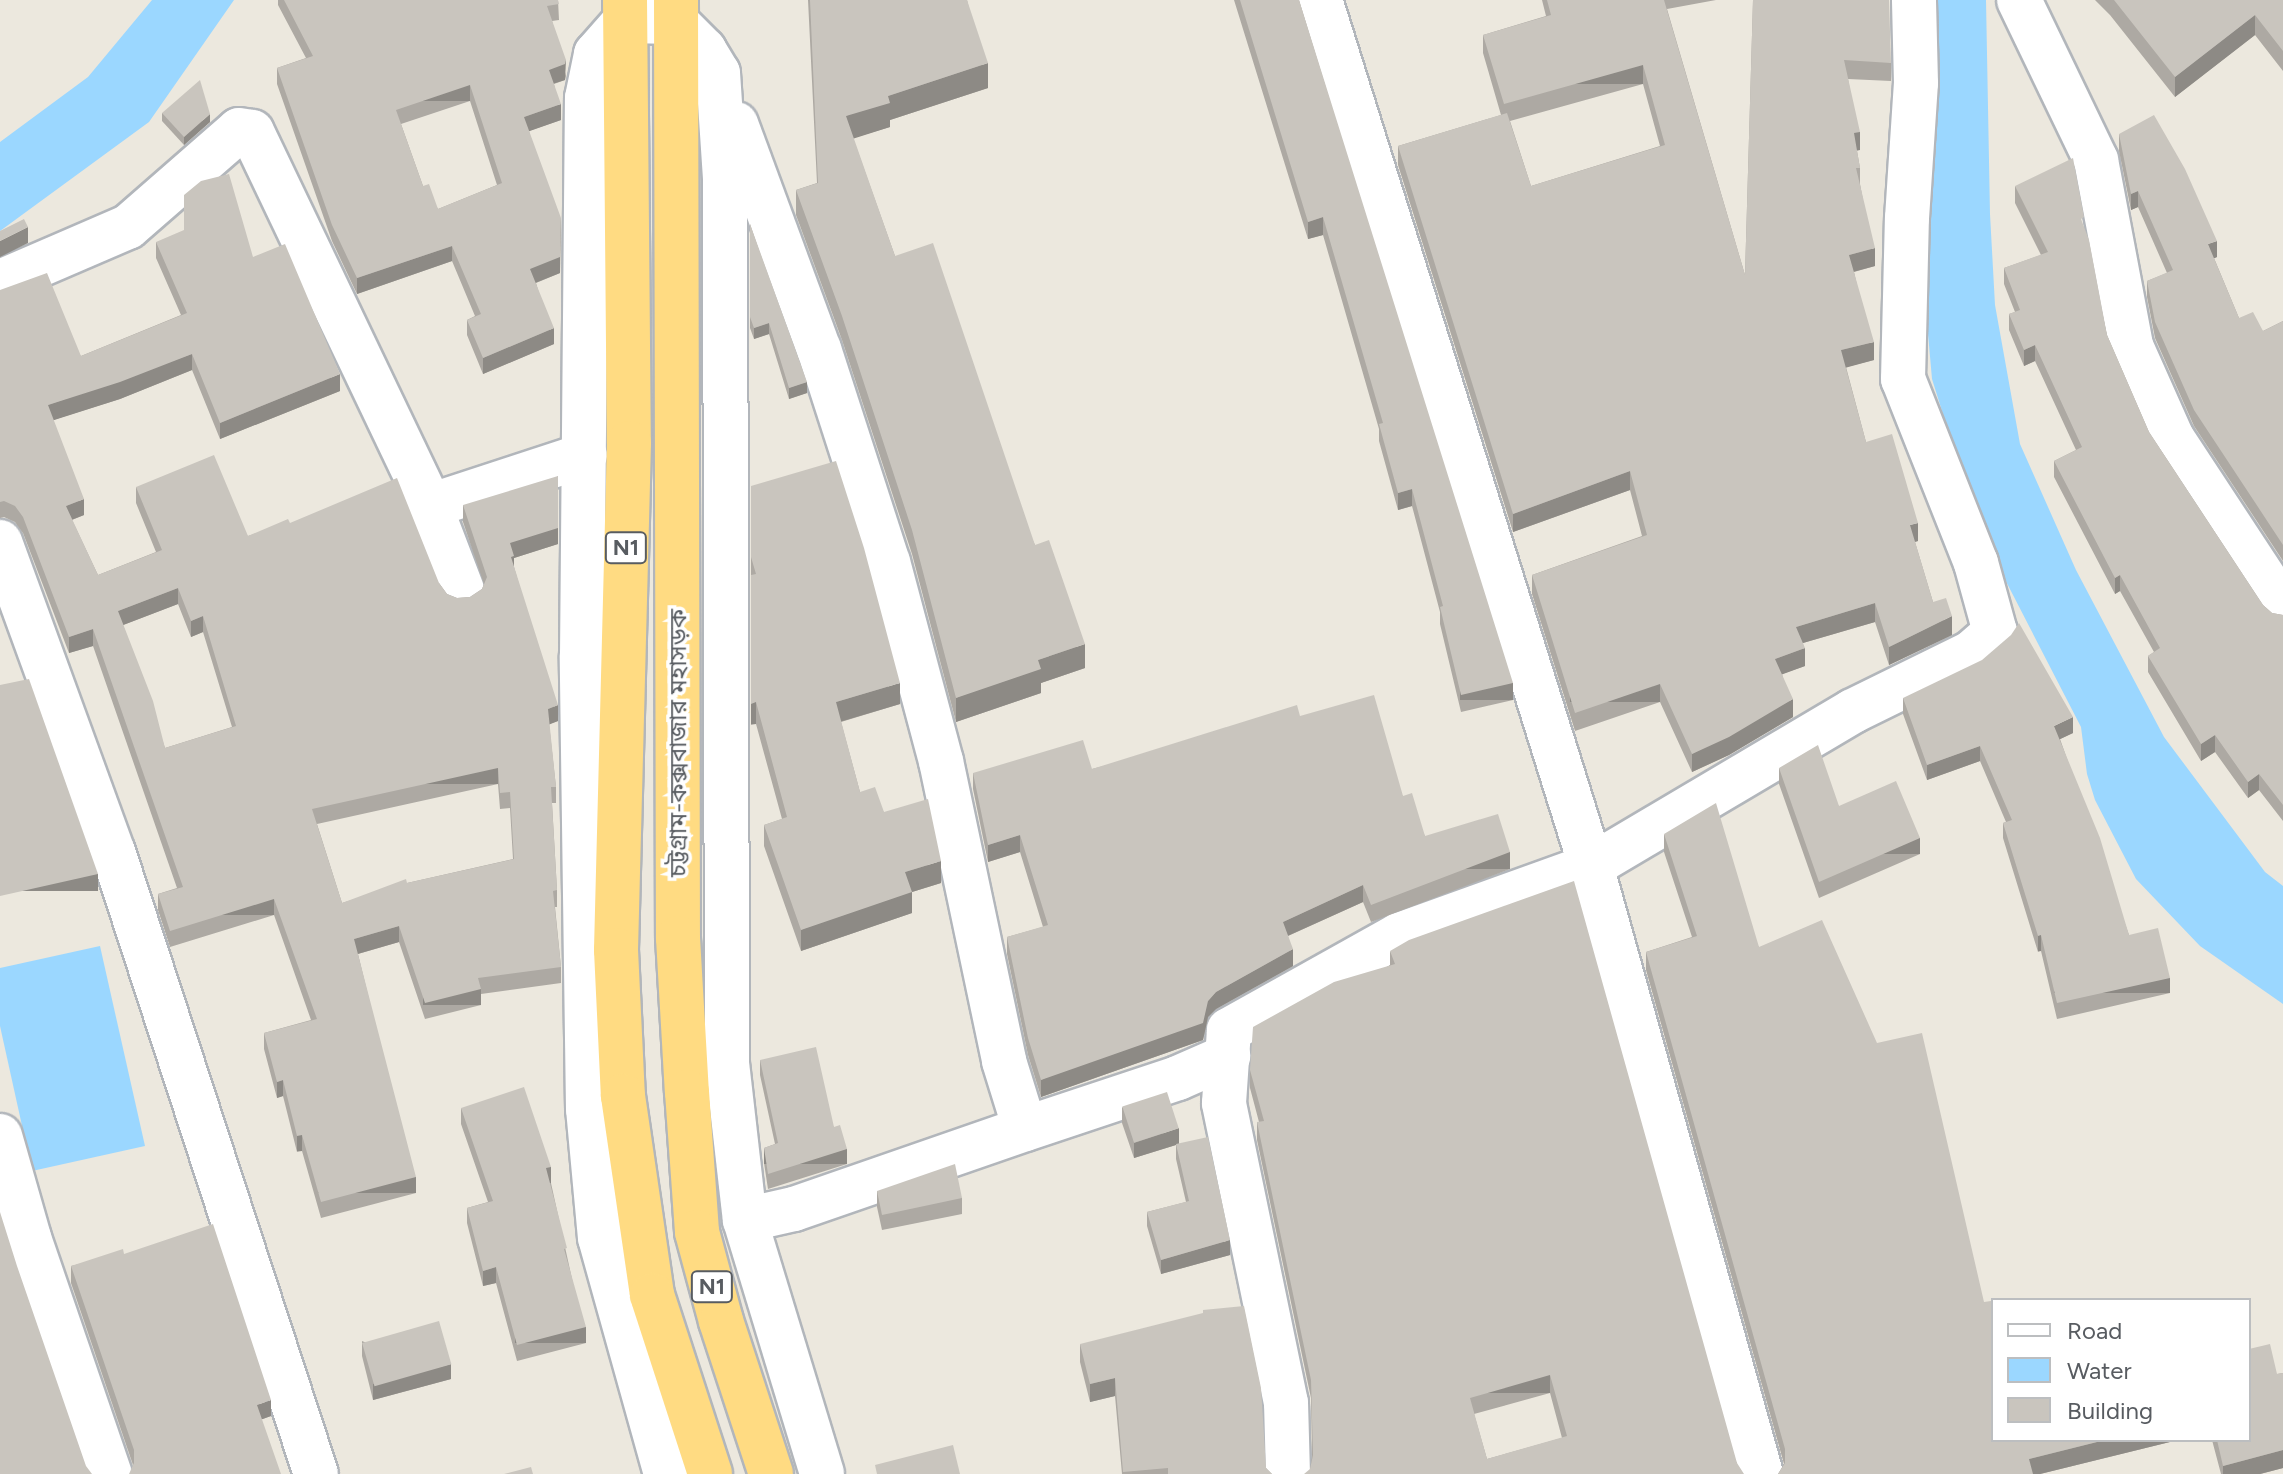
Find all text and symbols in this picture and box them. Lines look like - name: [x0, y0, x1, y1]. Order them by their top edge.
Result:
- road number: N1: [604, 530, 648, 566]
- street label: চট্টগ্রাম-কক্সবাজার মহাসড়ক: [664, 609, 692, 877]
- road number: N1: [690, 1269, 734, 1305]
- legend: [1991, 1298, 2251, 1442]
- text: Road: [2067, 1316, 2122, 1345]
- text: Water: [2067, 1356, 2132, 1385]
- text: Building: [2067, 1396, 2153, 1425]

